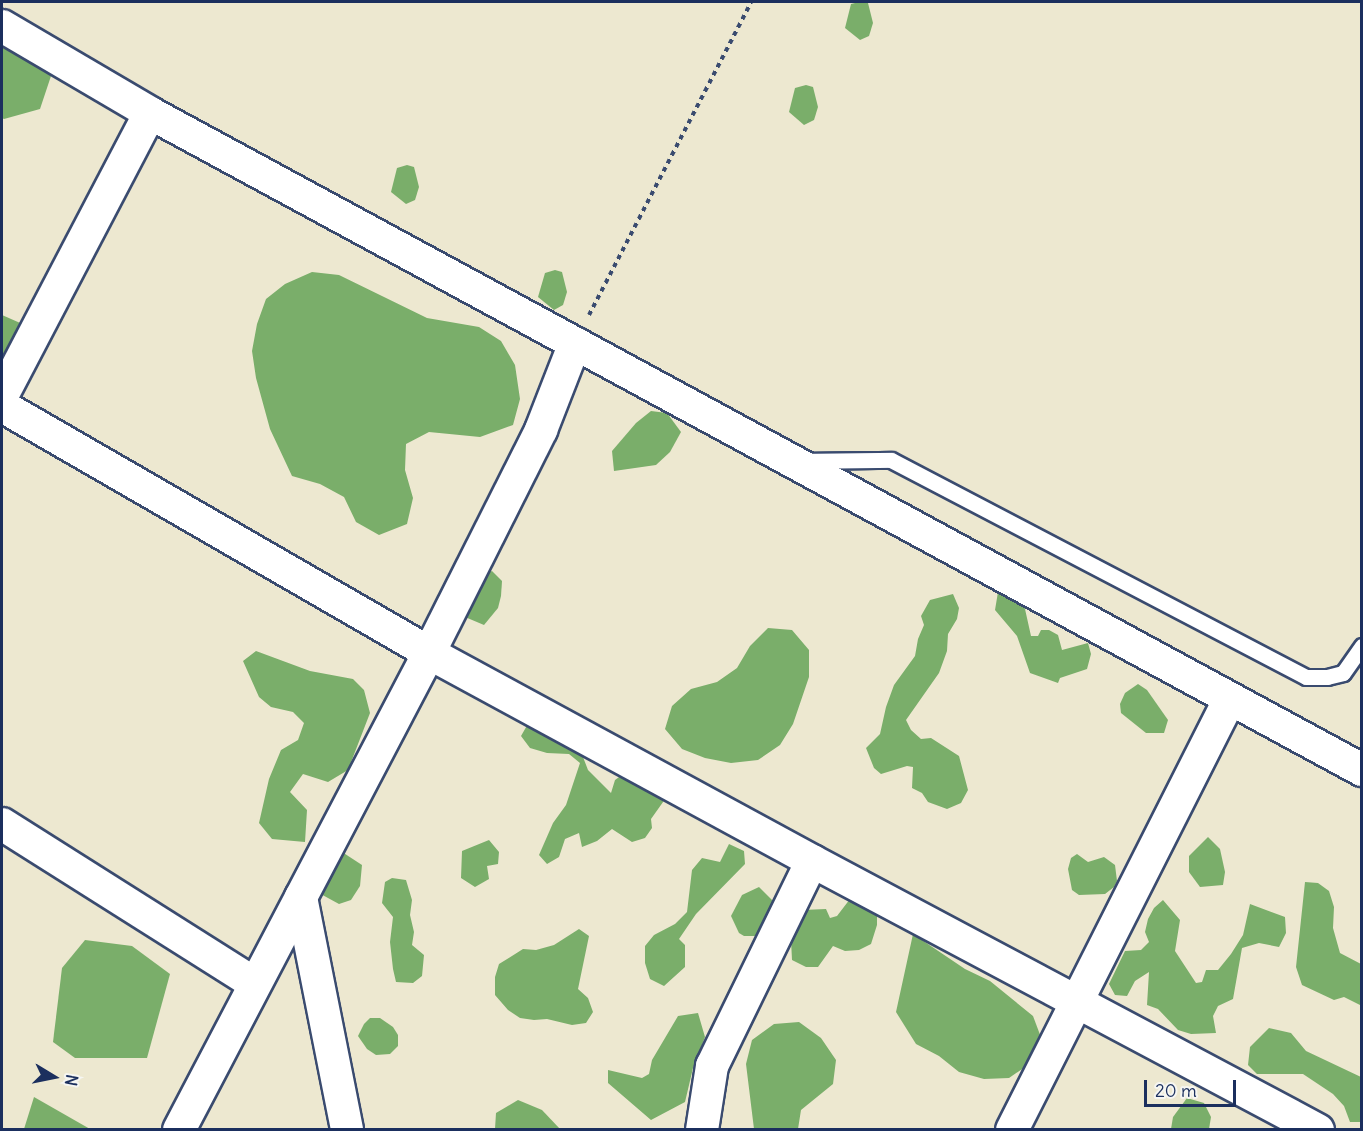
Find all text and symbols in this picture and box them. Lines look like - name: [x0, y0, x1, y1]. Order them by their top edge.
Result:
- north arrow: [24, 1047, 84, 1107]
- scale bar: [1147, 1068, 1238, 1106]
- text: N: [61, 1073, 83, 1087]
- text: 20 m: [1155, 1079, 1197, 1102]

